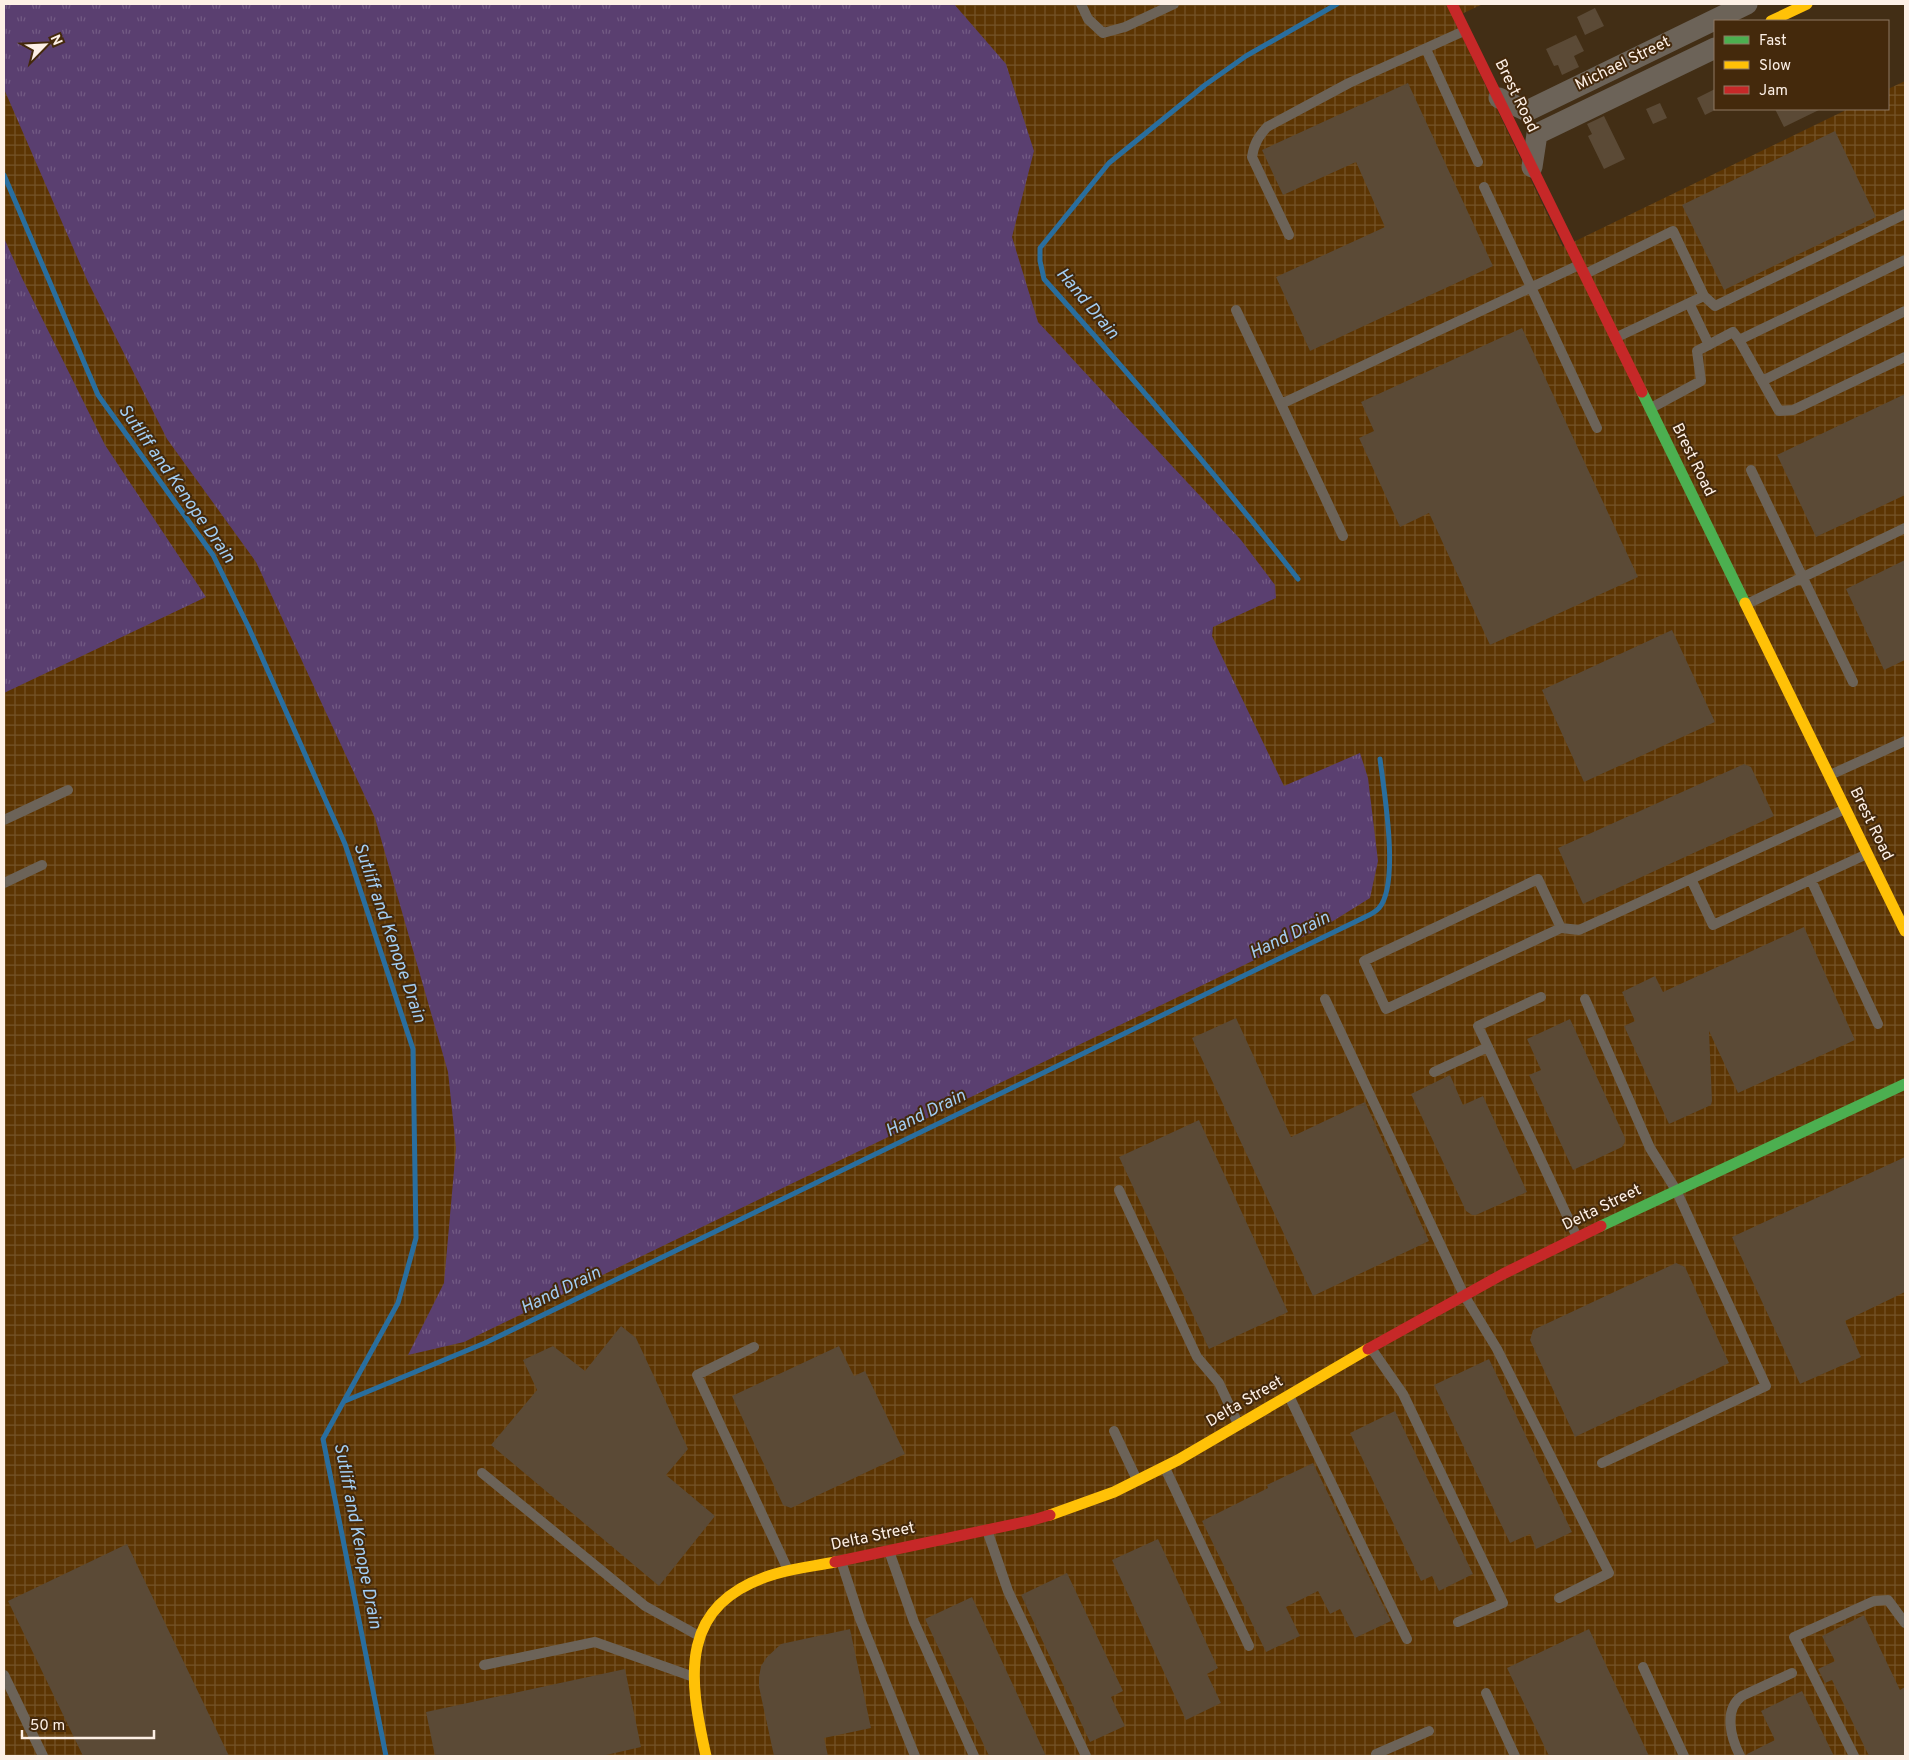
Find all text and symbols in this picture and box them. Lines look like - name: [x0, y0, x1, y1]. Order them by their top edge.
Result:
- north arrow: [20, 20, 70, 70]
- legend: [1714, 20, 1889, 110]
- text: N: [46, 32, 65, 48]
- street label: Michael Street: [1572, 32, 1674, 96]
- text: Fast: [1759, 32, 1787, 51]
- street label: Brest Road: [1490, 56, 1542, 136]
- text: Slow: [1759, 57, 1791, 76]
- text: Jam: [1759, 82, 1788, 101]
- water label: Hand Drain: [1050, 263, 1124, 345]
- water label: Sutliff and Kenope Drain: [112, 400, 240, 568]
- street label: Brest Road: [1667, 420, 1719, 500]
- street label: Brest Road: [1845, 784, 1897, 864]
- water label: Sutliff and Kenope Drain: [347, 840, 431, 1026]
- water label: Hand Drain: [1246, 907, 1334, 965]
- water label: Hand Drain: [882, 1085, 970, 1143]
- street label: Delta Street: [1559, 1180, 1645, 1236]
- water label: Hand Drain: [517, 1262, 605, 1320]
- street label: Delta Street: [1203, 1372, 1287, 1432]
- water label: Sutliff and Kenope Drain: [328, 1441, 386, 1631]
- street label: Delta Street: [829, 1518, 917, 1556]
- scale bar: [22, 1708, 155, 1740]
- text: 50 m: [30, 1717, 65, 1736]

